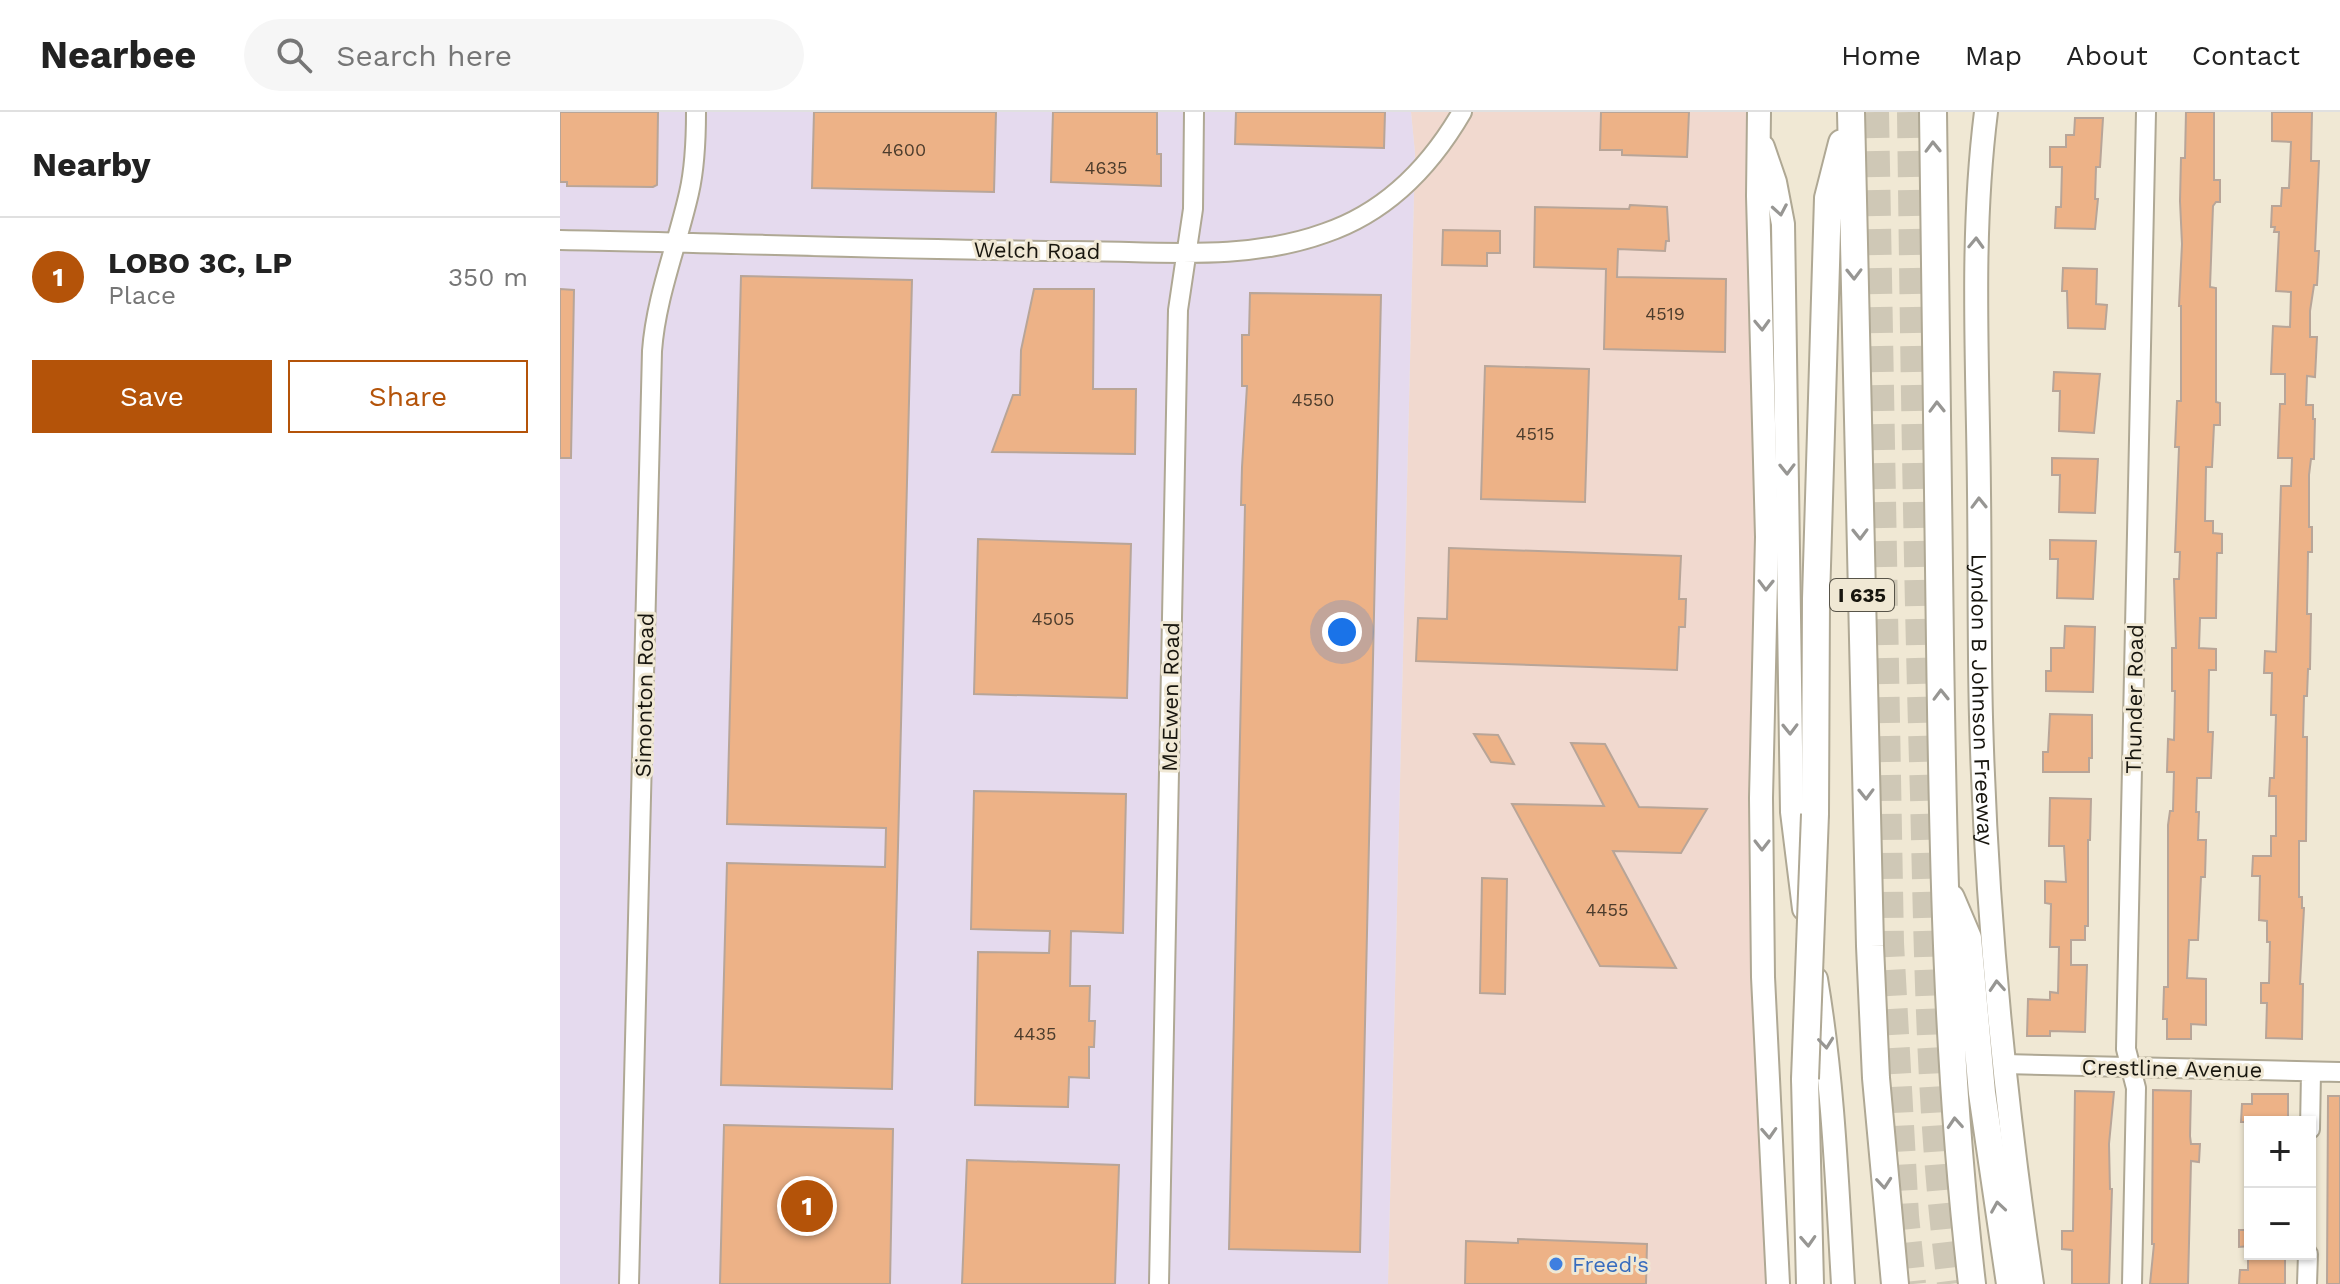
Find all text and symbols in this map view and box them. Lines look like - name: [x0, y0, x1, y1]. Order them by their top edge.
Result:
- search box: [244, 19, 804, 91]
- text: Nearbee: [40, 33, 196, 77]
- icon: search: [272, 33, 316, 77]
- text: Search here: [336, 38, 512, 73]
- text: Home: [1841, 39, 1921, 72]
- text: Map: [1965, 39, 2022, 72]
- text: About: [2066, 39, 2148, 72]
- text: Contact: [2192, 39, 2300, 72]
- house number: 4600: [882, 139, 926, 160]
- one-way arrow: [1925, 140, 1942, 153]
- text: Nearby: [32, 144, 151, 184]
- house number: 4635: [1085, 157, 1127, 178]
- one-way arrow: [1771, 203, 1788, 217]
- one-way arrow: [1967, 236, 1984, 249]
- street label: Welch Road: [973, 237, 1101, 264]
- text: LOBO 3C, LP: [108, 245, 292, 280]
- text: 1: [52, 262, 64, 292]
- text: 350 m: [448, 262, 528, 292]
- one-way arrow: [1846, 268, 1863, 281]
- text: Place: [108, 280, 176, 310]
- house number: 4519: [1645, 303, 1685, 324]
- one-way arrow: [1754, 319, 1771, 332]
- button: Save: [32, 360, 272, 433]
- button: Share: [288, 360, 528, 433]
- house number: 4550: [1291, 389, 1335, 410]
- one-way arrow: [1928, 400, 1946, 413]
- house number: 4515: [1516, 423, 1554, 444]
- one-way arrow: [1778, 463, 1796, 476]
- one-way arrow: [1970, 496, 1988, 509]
- one-way arrow: [1852, 528, 1869, 541]
- street label: Lyndon B Johnson Freeway: [1966, 554, 1998, 847]
- one-way arrow: [1757, 579, 1774, 592]
- road number: I 635: [1830, 579, 1894, 611]
- house number: 4505: [1031, 608, 1075, 629]
- street label: Simonton Road: [631, 612, 658, 778]
- your location: [1322, 612, 1362, 652]
- street label: McEwen Road: [1157, 622, 1184, 772]
- street label: Thunder Road: [2121, 624, 2148, 774]
- one-way arrow: [1932, 688, 1950, 701]
- one-way arrow: [1782, 723, 1799, 736]
- one-way arrow: [1858, 788, 1875, 801]
- one-way arrow: [1753, 839, 1771, 852]
- house number: 4455: [1586, 899, 1628, 920]
- one-way arrow: [1989, 979, 2006, 992]
- house number: 4435: [1014, 1023, 1056, 1044]
- one-way arrow: [1817, 1037, 1834, 1050]
- street label: Crestline Avenue: [2082, 1054, 2262, 1083]
- one-way arrow: [1947, 1116, 1964, 1129]
- map controls: [2244, 1116, 2316, 1260]
- button: +: [2244, 1116, 2316, 1188]
- one-way arrow: [1761, 1127, 1778, 1140]
- pin: 1: [781, 1176, 833, 1236]
- one-way arrow: [1875, 1177, 1892, 1190]
- button: −: [2244, 1188, 2316, 1260]
- one-way arrow: [1990, 1200, 2007, 1214]
- one-way arrow: [1799, 1235, 1816, 1248]
- place label: Freed's: [1572, 1252, 1649, 1277]
- marker: Freed's: [1547, 1255, 1565, 1273]

